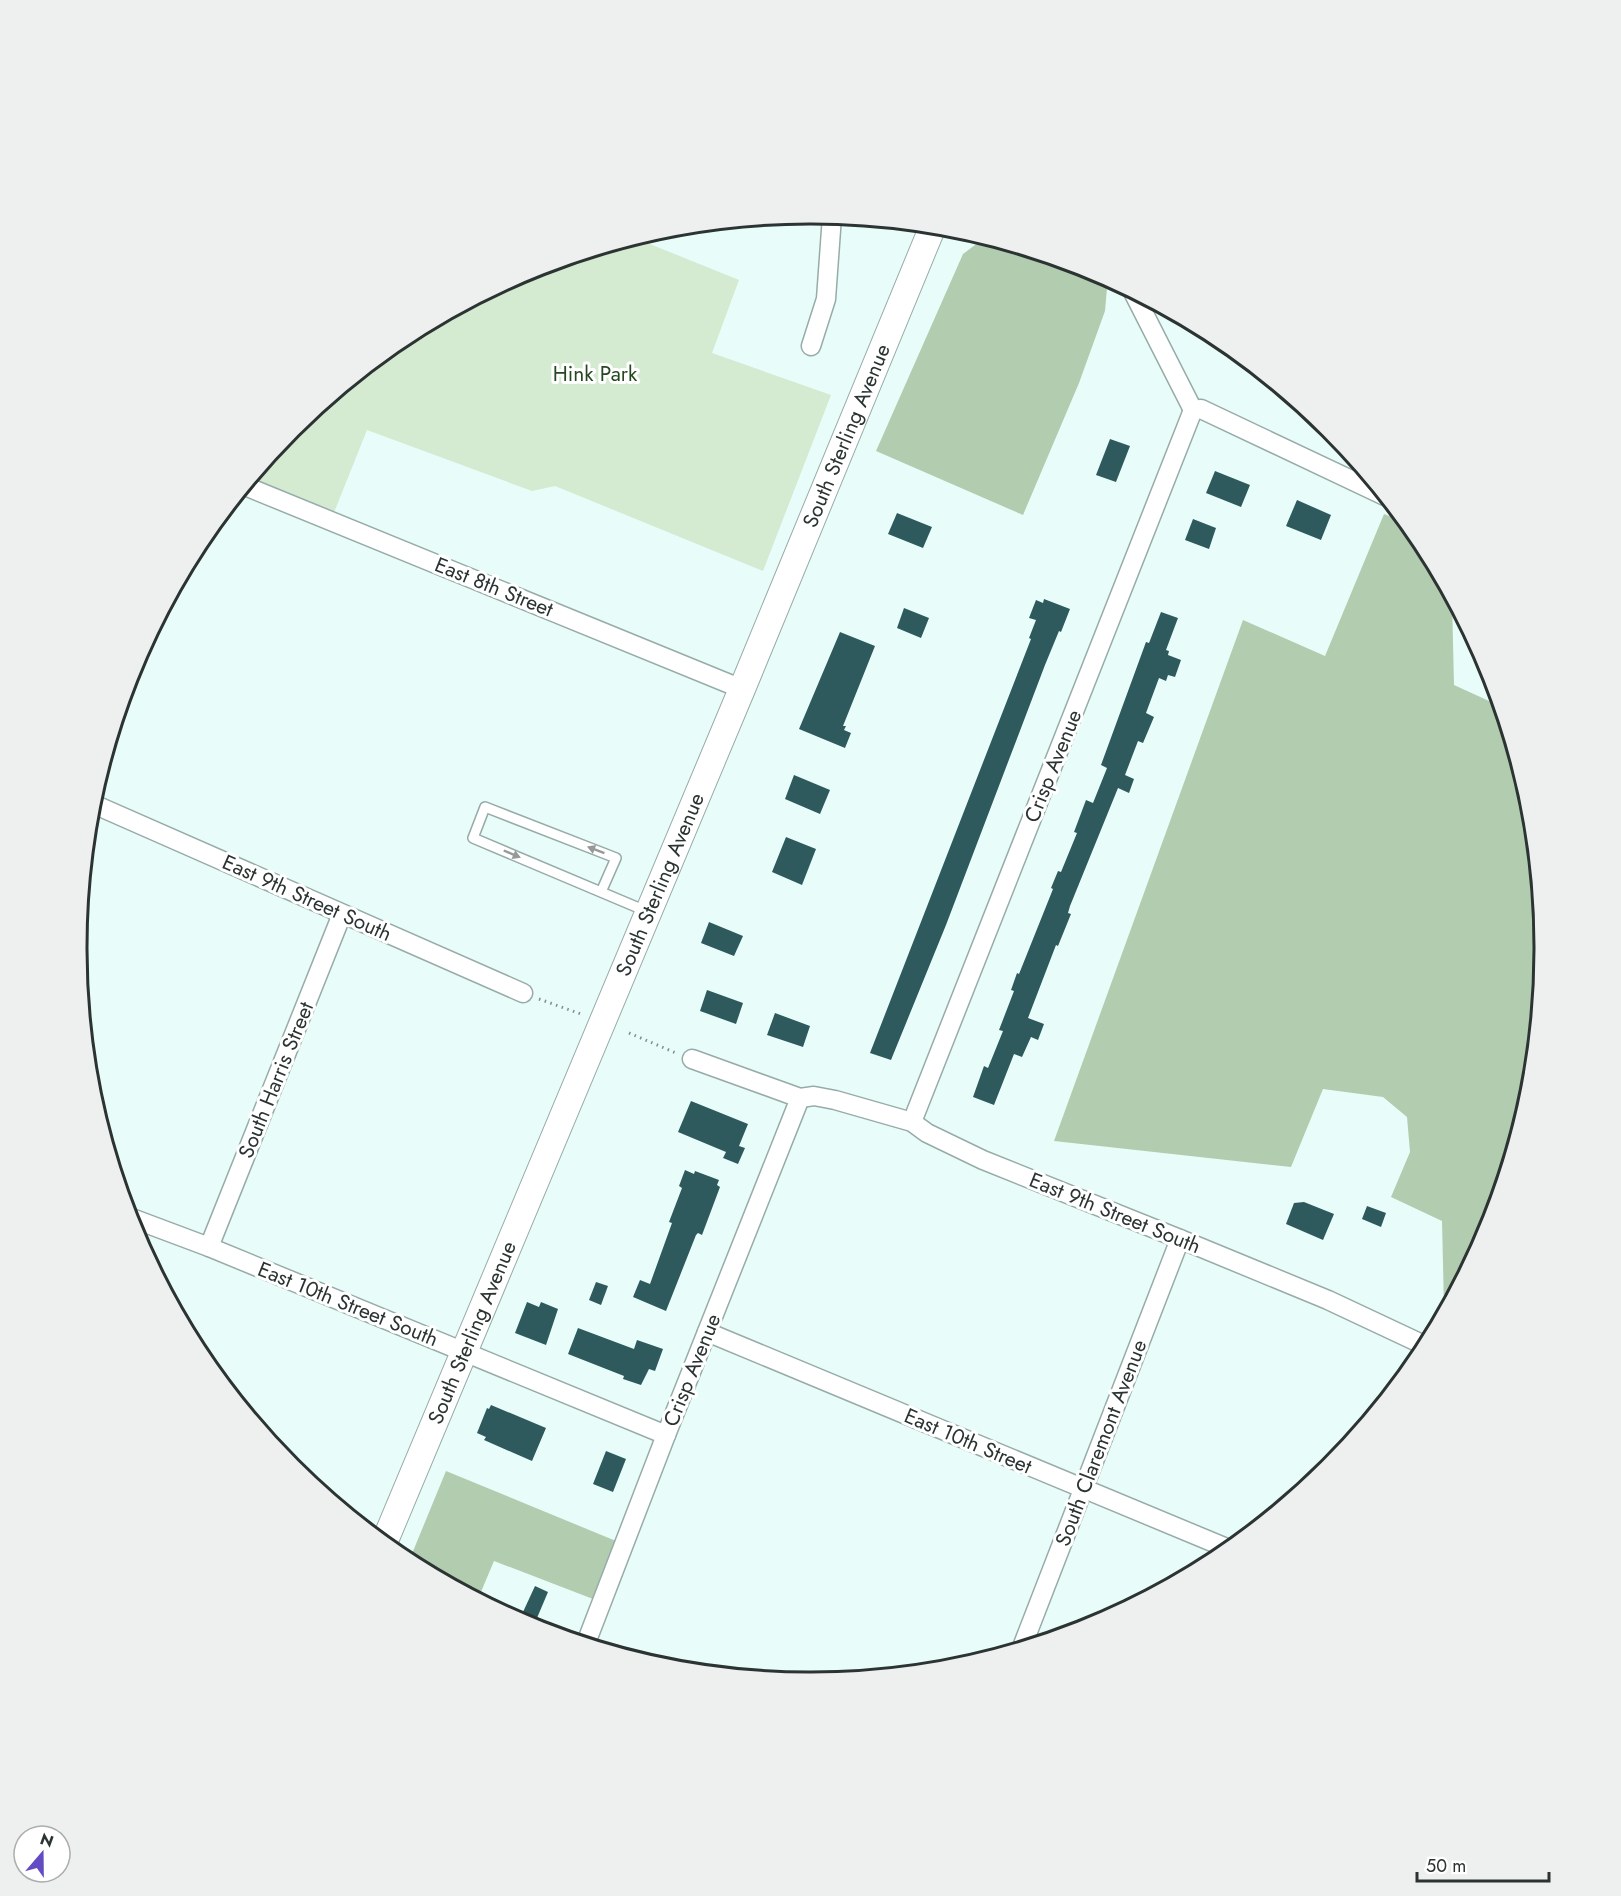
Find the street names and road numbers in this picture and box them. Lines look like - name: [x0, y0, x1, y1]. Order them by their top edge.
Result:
- street label: South Sterling Avenue: [795, 339, 898, 532]
- street label: East 8th Street: [430, 550, 558, 624]
- street label: Crisp Avenue: [1017, 705, 1089, 827]
- street label: South Sterling Avenue: [608, 788, 712, 981]
- street label: East 9th Street South: [218, 847, 396, 949]
- street label: South Harris Street: [231, 997, 321, 1163]
- street label: East 9th Street South: [1025, 1165, 1205, 1261]
- street label: South Sterling Avenue: [420, 1236, 524, 1429]
- street label: East 10th Street South: [253, 1254, 443, 1354]
- street label: Crisp Avenue: [656, 1309, 728, 1431]
- street label: South Claremont Avenue: [1048, 1335, 1154, 1551]
- street label: East 10th Street: [900, 1401, 1036, 1481]

